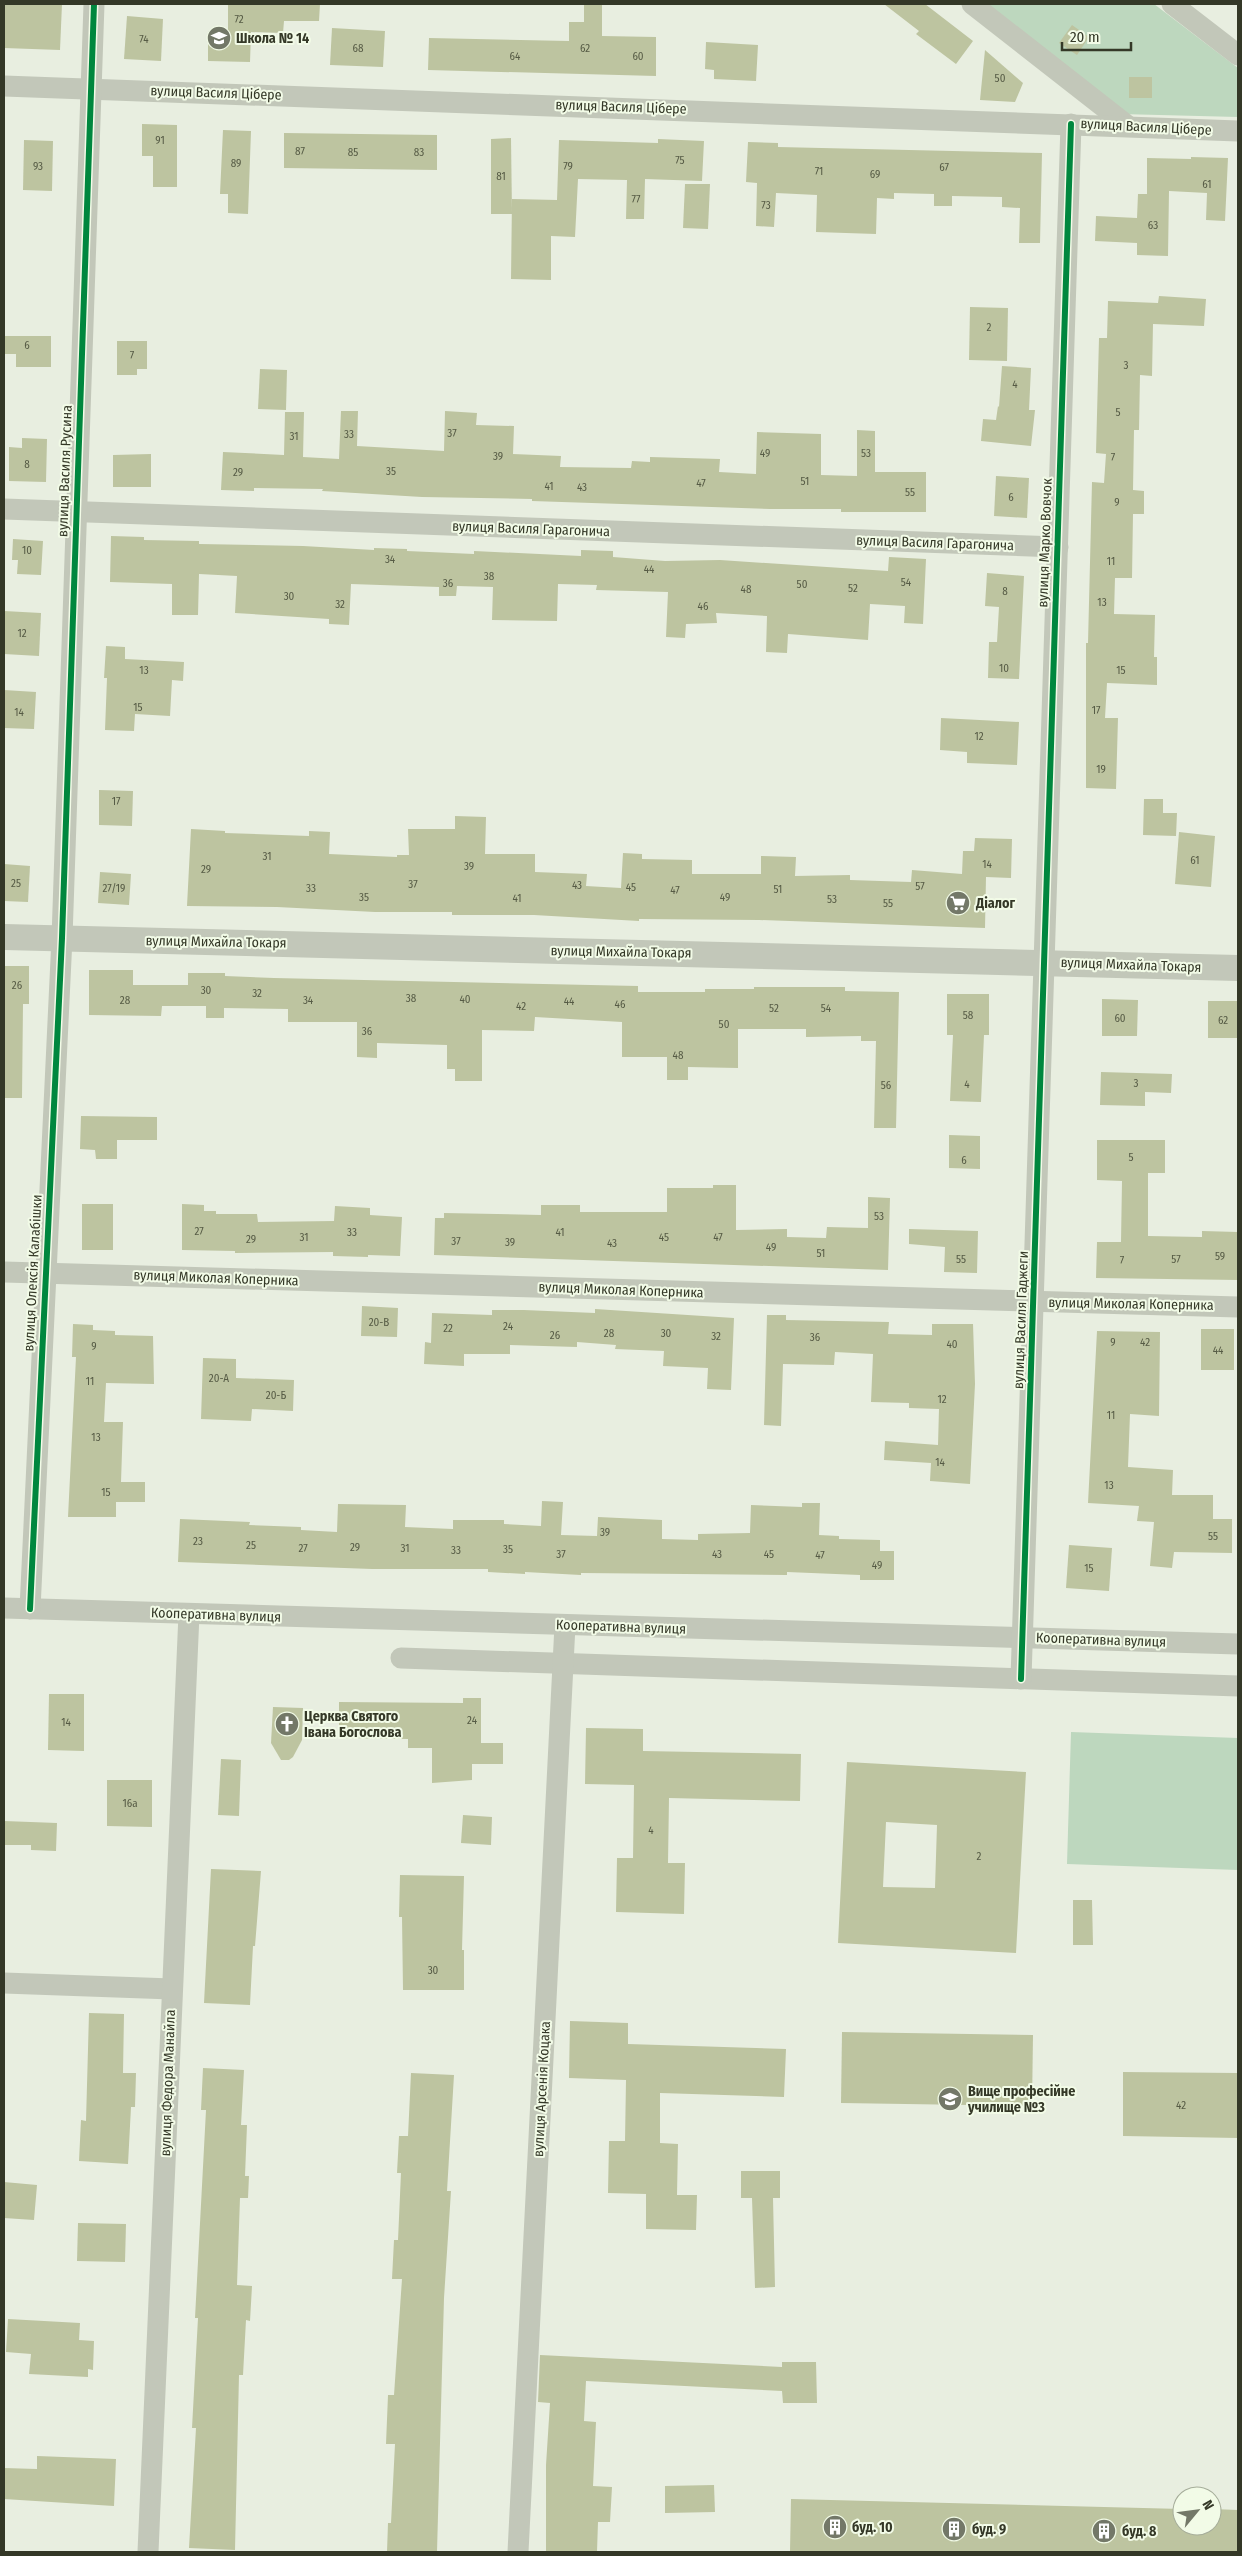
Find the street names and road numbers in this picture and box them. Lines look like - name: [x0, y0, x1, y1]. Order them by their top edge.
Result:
- street label: вулиця Василя Цібере: [150, 82, 282, 104]
- street label: вулиця Василя Цібере: [555, 96, 687, 118]
- street label: вулиця Василя Цібере: [1080, 115, 1212, 139]
- street label: вулиця Василя Русина: [54, 405, 76, 537]
- street label: вулиця Марко Вовчок: [1034, 478, 1056, 608]
- street label: вулиця Василя Гарагонича: [452, 518, 610, 540]
- street label: вулиця Василя Гарагонича: [856, 532, 1014, 554]
- street label: вулиця Михайла Токаря: [145, 932, 287, 952]
- street label: вулиця Михайла Токаря: [550, 942, 692, 962]
- street label: вулиця Михайла Токаря: [1060, 954, 1202, 976]
- street label: вулиця Олексія Калабішки: [20, 1194, 46, 1352]
- street label: вулиця Василя Гаджеги: [1010, 1251, 1032, 1389]
- street label: вулиця Миколая Коперника: [133, 1267, 299, 1289]
- street label: вулиця Миколая Коперника: [538, 1279, 704, 1301]
- street label: вулиця Миколая Коперника: [1048, 1294, 1214, 1314]
- street label: Кооперативна вулиця: [151, 1604, 281, 1626]
- street label: Кооперативна вулиця: [556, 1616, 686, 1638]
- street label: Кооперативна вулиця: [1036, 1629, 1166, 1651]
- street label: вулиця Федора Манайла: [157, 2009, 179, 2157]
- street label: вулиця Арсенія Коцака: [530, 2020, 554, 2157]

